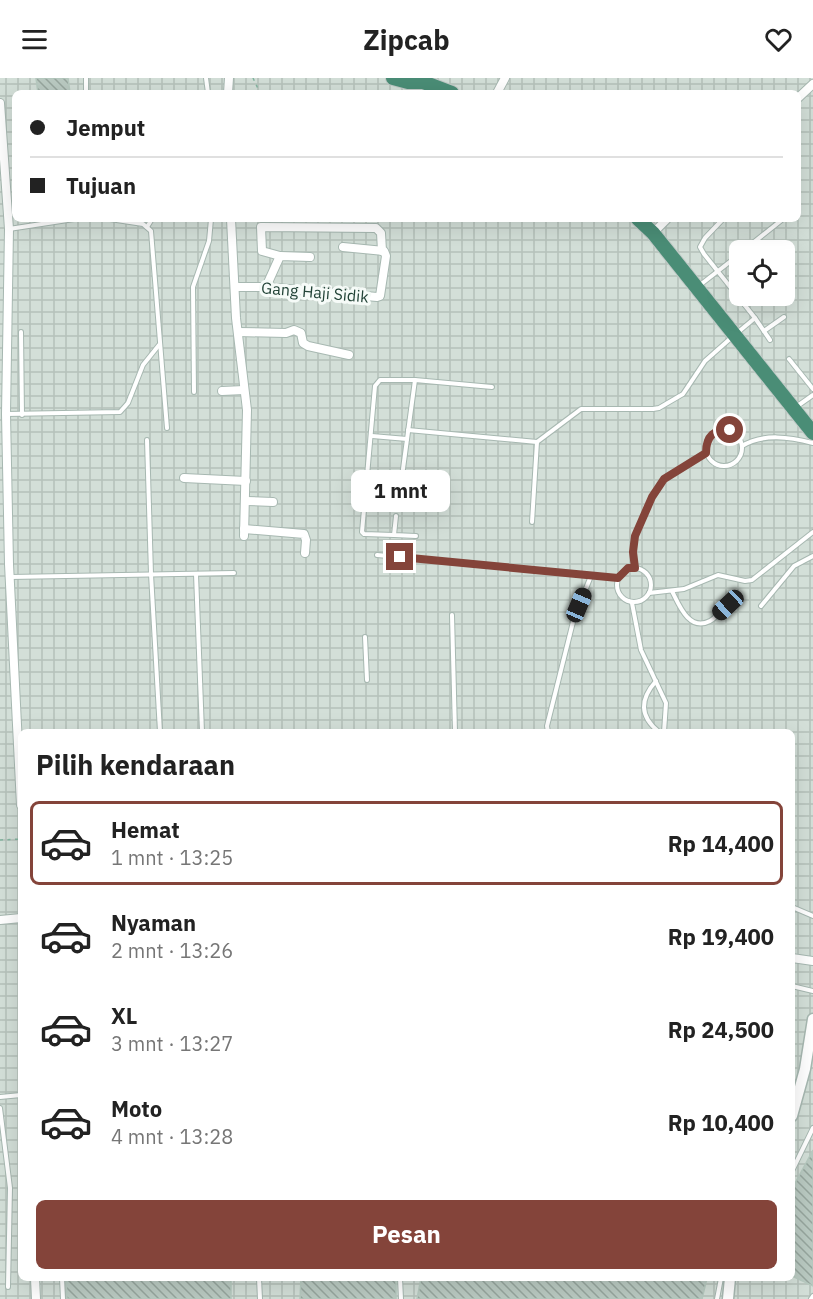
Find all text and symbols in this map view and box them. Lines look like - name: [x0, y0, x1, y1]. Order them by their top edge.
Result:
- text: Zipcab: [363, 22, 450, 57]
- icon: menu: [18, 23, 51, 56]
- icon: heart: [762, 23, 795, 56]
- text: Jemput: [66, 113, 145, 142]
- text: Tujuan: [66, 171, 136, 200]
- map controls: [729, 240, 795, 306]
- button: locate: [729, 240, 795, 306]
- street label: Gang Haji Sidik: [261, 277, 370, 307]
- route start: [716, 416, 743, 443]
- callout: 1 mnt: [350, 470, 450, 512]
- text: 1 mnt: [373, 477, 428, 504]
- route end: [386, 543, 413, 570]
- car: [564, 585, 594, 625]
- car: [709, 586, 747, 624]
- text: Pilih kendaraan: [36, 747, 235, 782]
- text: Hemat: [111, 815, 180, 844]
- icon: car: [39, 816, 93, 870]
- text: Rp 14,400: [668, 829, 774, 858]
- text: 1 mnt · 13:25: [111, 844, 233, 871]
- text: Nyaman: [111, 908, 196, 937]
- icon: car: [39, 909, 93, 963]
- text: Rp 19,400: [668, 922, 774, 951]
- text: 2 mnt · 13:26: [111, 937, 233, 964]
- text: XL: [111, 1001, 137, 1030]
- icon: car: [39, 1002, 93, 1056]
- text: Rp 24,500: [668, 1015, 774, 1044]
- text: 3 mnt · 13:27: [111, 1030, 233, 1057]
- text: Moto: [111, 1094, 162, 1123]
- icon: car: [39, 1095, 93, 1149]
- text: Rp 10,400: [668, 1108, 774, 1137]
- text: 4 mnt · 13:28: [111, 1123, 233, 1150]
- button: Pesan: [36, 1200, 777, 1269]

